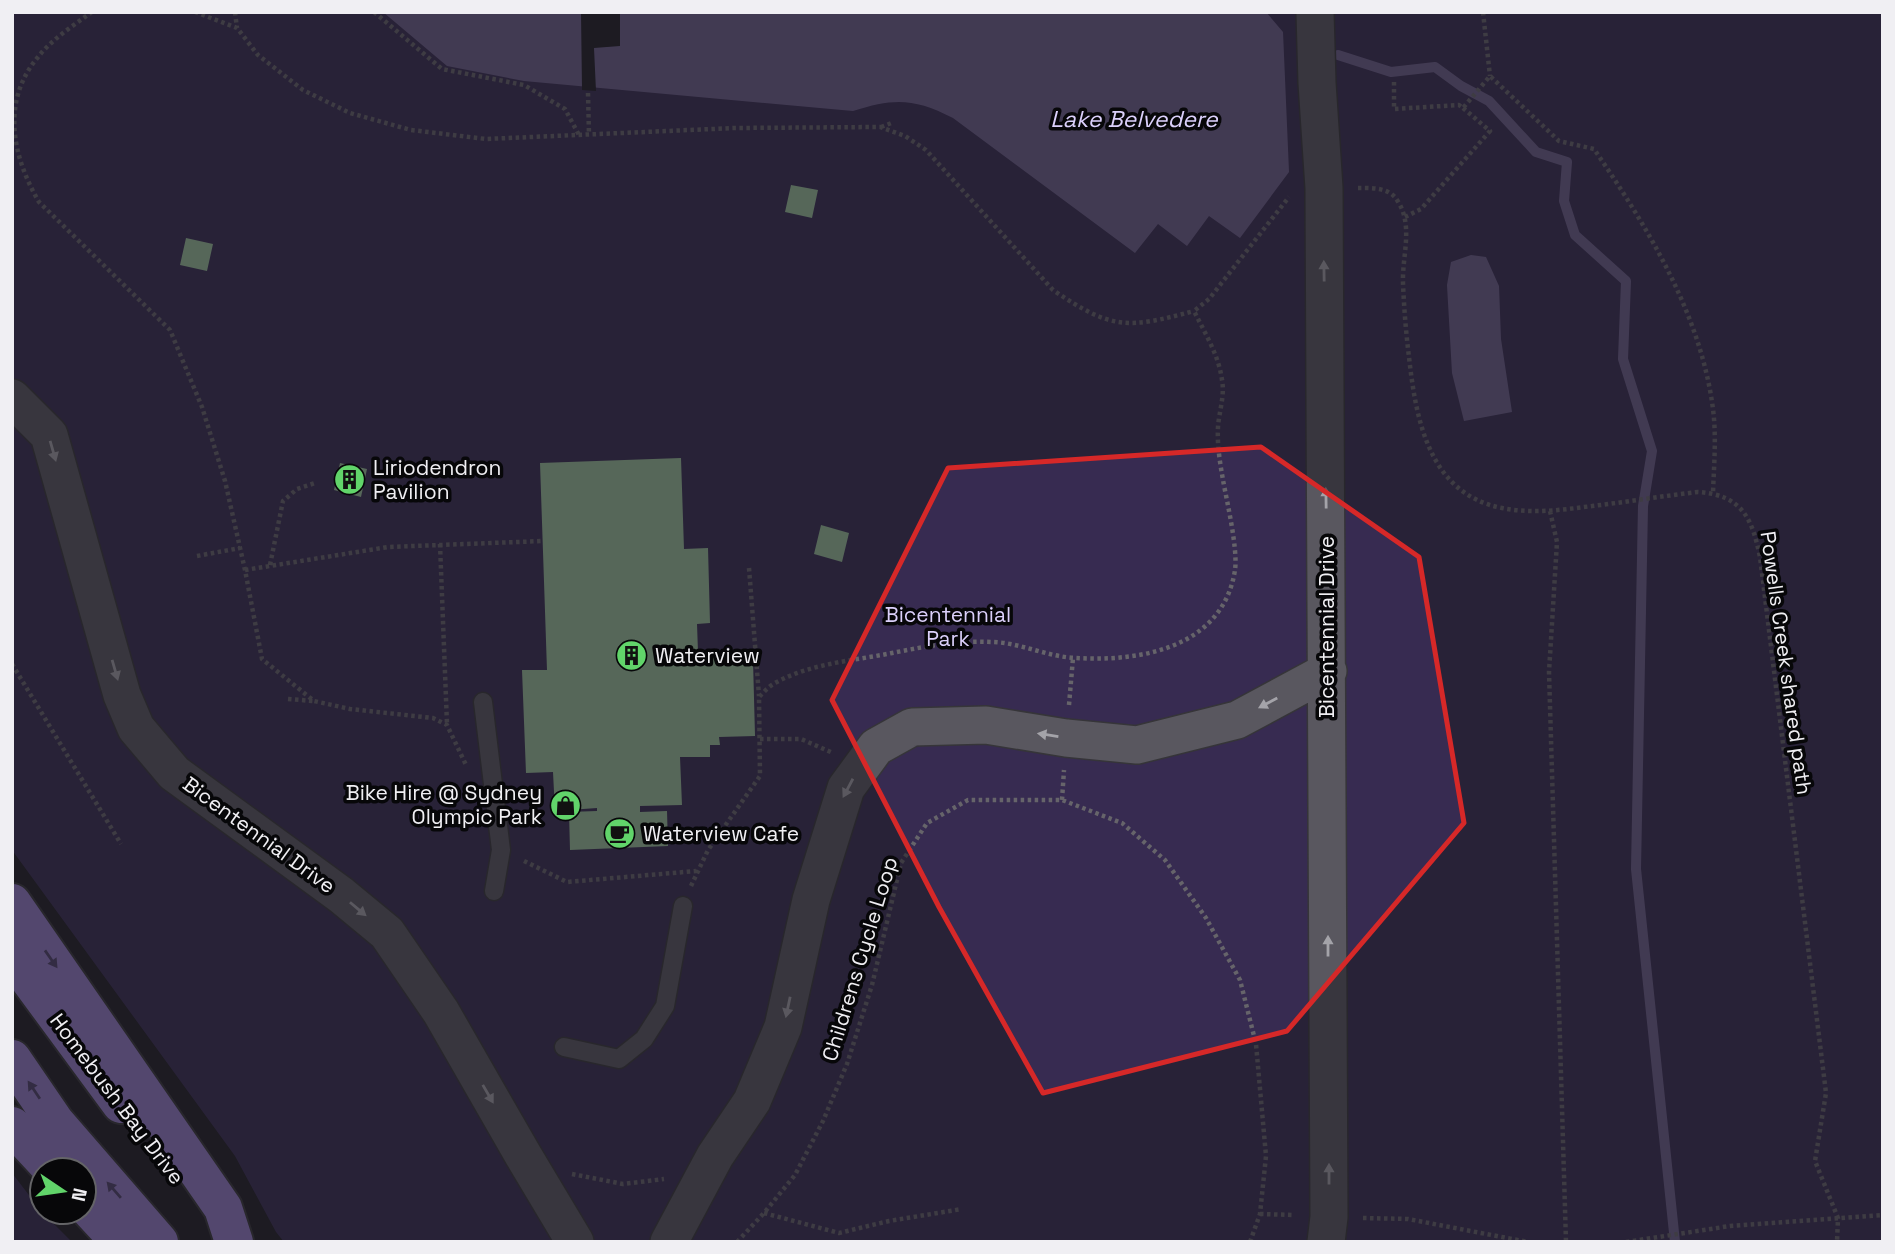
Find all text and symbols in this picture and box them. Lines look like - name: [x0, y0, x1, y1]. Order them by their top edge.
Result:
- water label: Lake Belvedere: [1050, 104, 1219, 134]
- one-way arrow: [1318, 260, 1330, 282]
- one-way arrow: [49, 440, 59, 461]
- place label: Liriodendron Pavilion: [373, 454, 501, 505]
- building icon: Liriodendron Pavilion: [333, 463, 367, 497]
- one-way arrow: [1320, 487, 1332, 509]
- street label: Powells Creek shared path: [1755, 529, 1818, 796]
- street label: Bicentennial Drive: [1313, 536, 1340, 718]
- park label: Bicentennial Park: [885, 601, 1011, 652]
- building icon: Waterview: [615, 639, 649, 673]
- place label: Waterview: [655, 642, 760, 669]
- one-way arrow: [110, 660, 120, 681]
- one-way arrow: [1257, 697, 1277, 709]
- one-way arrow: [1037, 729, 1059, 740]
- street label: Bicentennial Drive: [178, 770, 341, 899]
- place label: Bike Hire @ Sydney Olympic Park: [346, 779, 542, 830]
- one-way arrow: [843, 779, 855, 799]
- shop icon: Bike Hire @ Sydney Olympic Park: [548, 788, 582, 822]
- cafe icon: Waterview Cafe: [603, 817, 637, 851]
- place label: Waterview Cafe: [643, 820, 799, 847]
- street label: Childrens Cycle Loop: [816, 853, 903, 1064]
- one-way arrow: [349, 901, 367, 917]
- one-way arrow: [1322, 935, 1334, 957]
- one-way arrow: [44, 950, 58, 968]
- one-way arrow: [782, 996, 793, 1018]
- street label: Homebush Bay Drive: [44, 1008, 191, 1190]
- one-way arrow: [27, 1081, 41, 1099]
- one-way arrow: [482, 1084, 494, 1103]
- north arrow: [28, 1156, 98, 1226]
- one-way arrow: [1323, 1162, 1335, 1184]
- one-way arrow: [106, 1181, 122, 1199]
- text: N: [65, 1186, 93, 1204]

